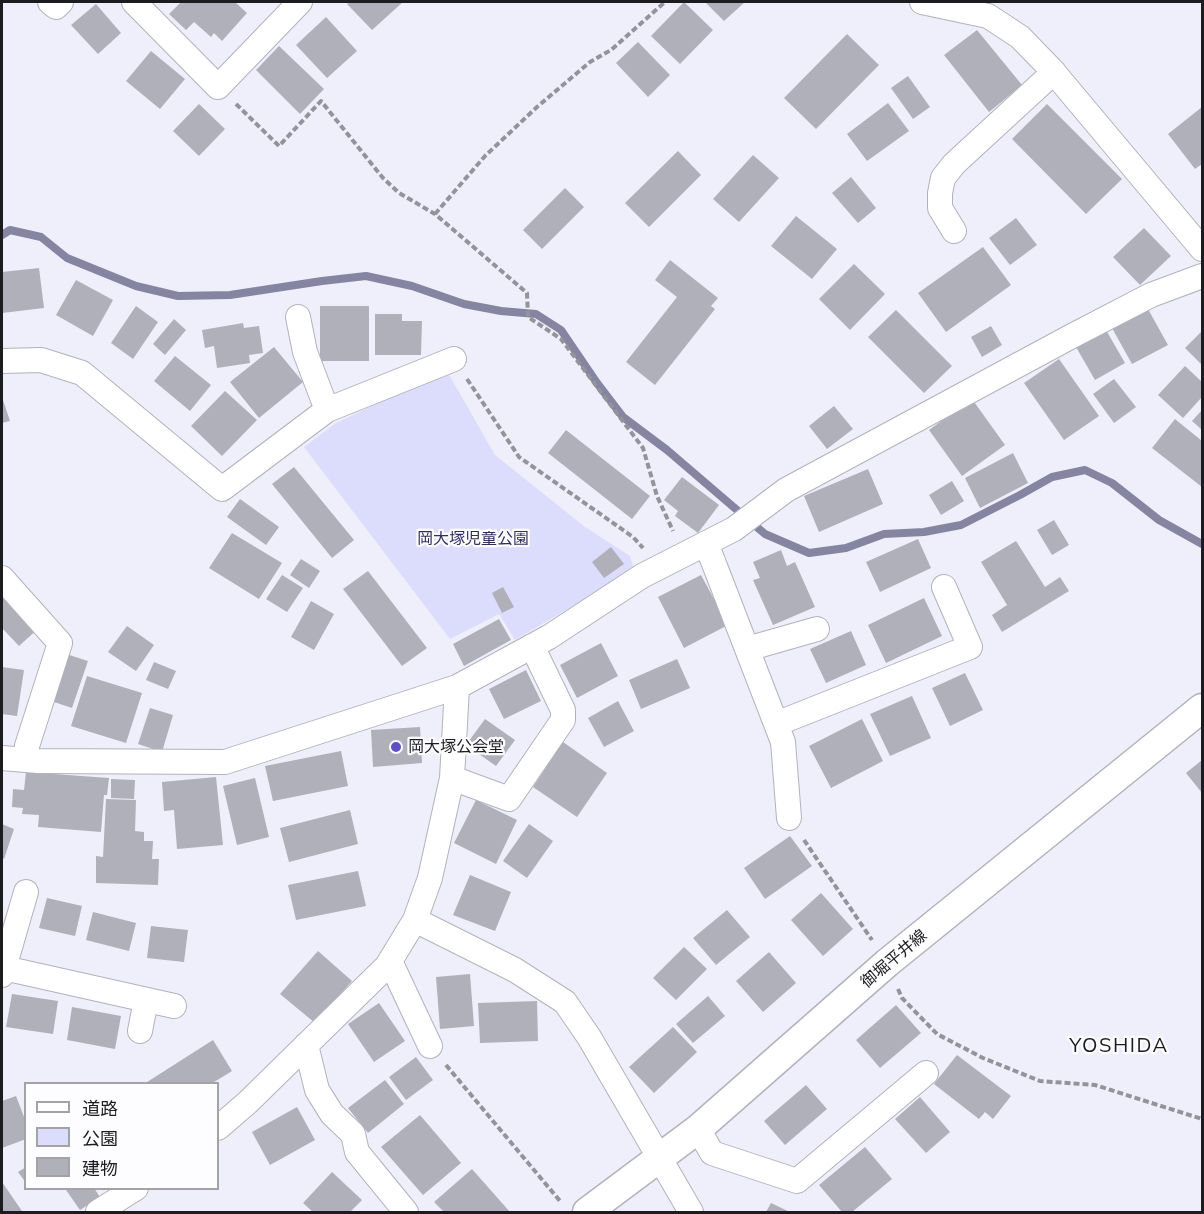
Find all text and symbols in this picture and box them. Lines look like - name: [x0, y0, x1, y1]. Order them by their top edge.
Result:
- park label: 岡大塚児童公園: [417, 529, 529, 549]
- place label: 岡大塚公会堂: [408, 737, 504, 757]
- marker: 岡大塚公会堂: [389, 740, 403, 754]
- street label: 御堀平井線: [857, 926, 931, 992]
- district label: YOSHIDA: [1069, 1034, 1169, 1058]
- legend: [24, 1082, 219, 1190]
- text: 道路: [82, 1097, 118, 1120]
- text: 公園: [82, 1127, 118, 1150]
- text: 建物: [82, 1157, 118, 1180]

